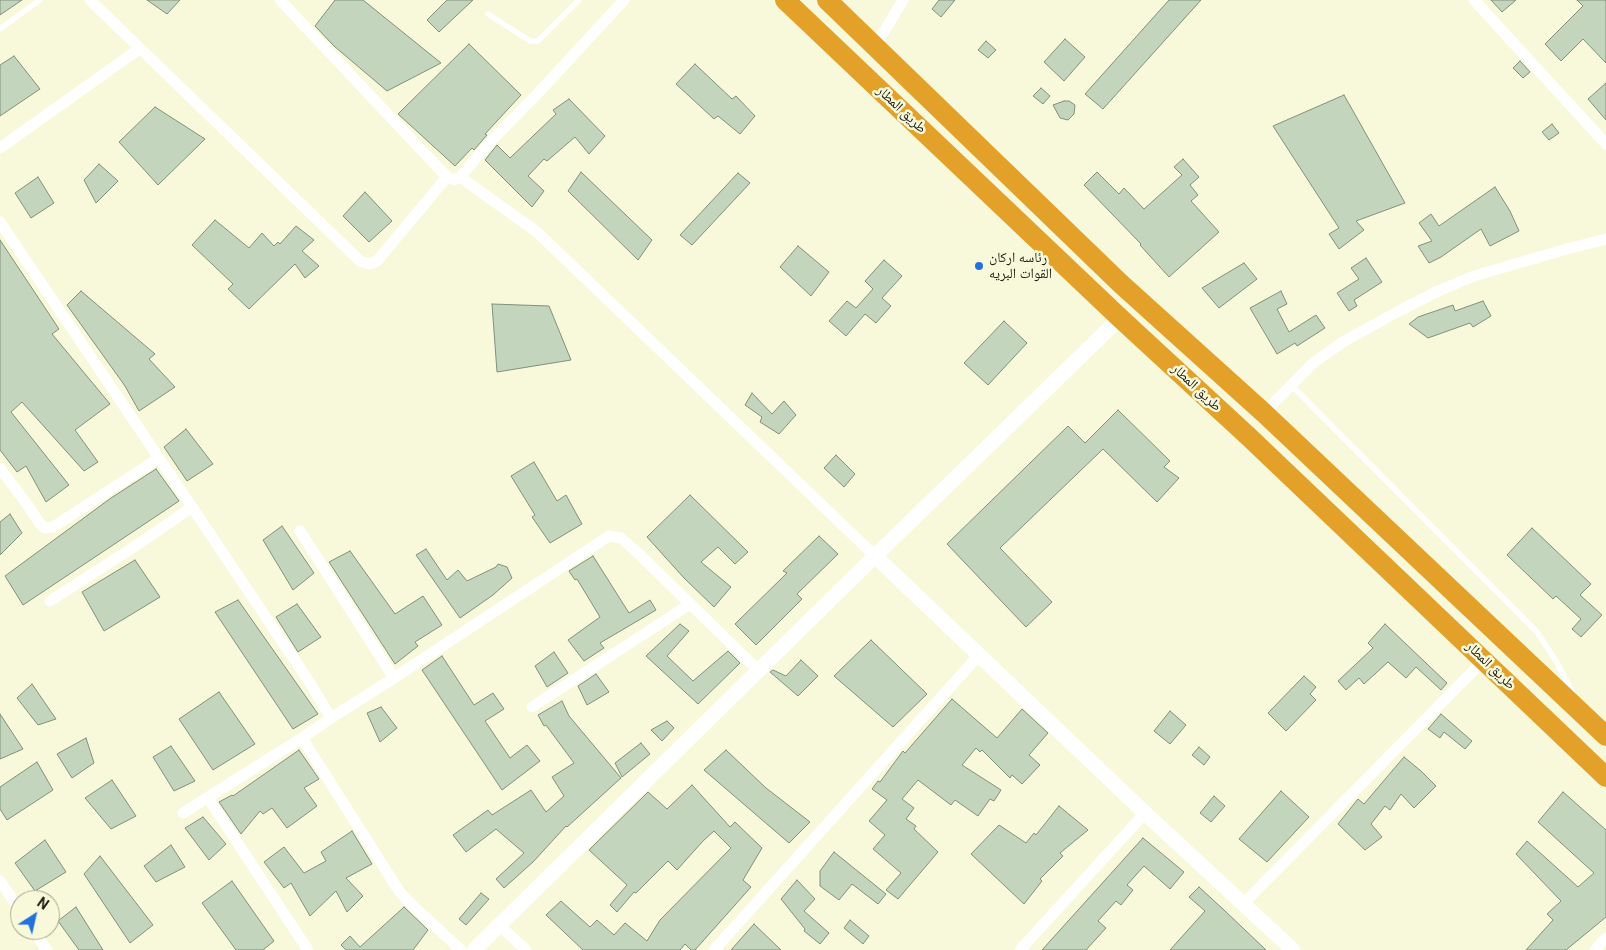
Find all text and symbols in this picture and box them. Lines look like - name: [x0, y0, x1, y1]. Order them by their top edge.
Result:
- street label: طريق المطار: [873, 83, 929, 137]
- place label: رئاسه اركان القوات البريه: [989, 250, 1052, 282]
- marker: رئاسه اركان القوات البريه: [973, 260, 985, 272]
- street label: طريق المطار: [1168, 361, 1224, 415]
- street label: طريق المطار: [1462, 638, 1518, 694]
- north arrow: [10, 890, 60, 940]
- text: N: [34, 894, 52, 913]

